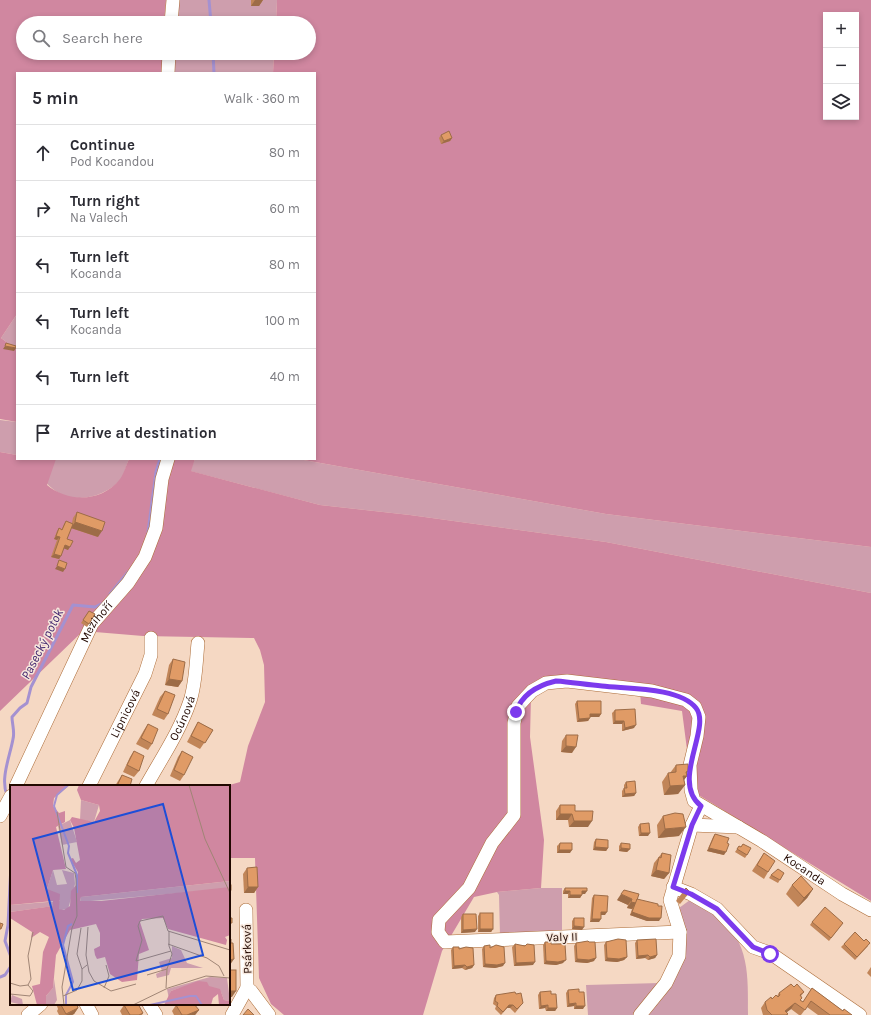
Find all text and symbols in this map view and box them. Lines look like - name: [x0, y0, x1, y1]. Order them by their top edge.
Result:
- map controls: [823, 12, 859, 120]
- button: +: [823, 12, 859, 48]
- search box: [16, 16, 316, 60]
- icon: search: [30, 27, 52, 49]
- text: Search here: [62, 29, 143, 47]
- button: −: [823, 48, 859, 84]
- button: layers: [823, 84, 859, 120]
- text: 5 min: [32, 88, 79, 108]
- text: Walk · 360 m: [224, 91, 300, 106]
- text: Continue: [70, 136, 135, 154]
- icon: ahead: [32, 142, 54, 164]
- text: 80 m: [269, 145, 300, 160]
- text: Pod Kocandou: [70, 154, 154, 169]
- text: Turn right: [70, 192, 140, 210]
- icon: right: [32, 198, 54, 220]
- text: 60 m: [270, 201, 300, 216]
- text: Na Valech: [70, 210, 128, 225]
- text: Turn left: [70, 248, 129, 266]
- icon: left: [32, 254, 54, 276]
- text: 80 m: [269, 257, 300, 272]
- text: Kocanda: [70, 266, 122, 281]
- text: Turn left: [70, 304, 129, 322]
- icon: left: [32, 310, 54, 332]
- text: 100 m: [265, 313, 300, 328]
- text: Kocanda: [70, 322, 122, 337]
- icon: left: [32, 366, 54, 388]
- text: Turn left: [70, 368, 129, 386]
- text: 40 m: [270, 369, 300, 384]
- icon: arrive: [32, 422, 54, 444]
- text: Arrive at destination: [70, 424, 217, 442]
- street label: Mezihoří: [77, 598, 116, 645]
- water label: Pasecký potok: [18, 606, 66, 682]
- street label: Lipnicová: [107, 687, 143, 740]
- street label: Ocúnová: [166, 694, 198, 743]
- route end: [507, 703, 525, 721]
- inset map: [10, 785, 230, 1005]
- street label: Kocanda: [781, 850, 828, 888]
- street label: Psárková: [240, 924, 254, 974]
- street label: Valy II: [546, 929, 578, 945]
- route start: [761, 945, 779, 963]

